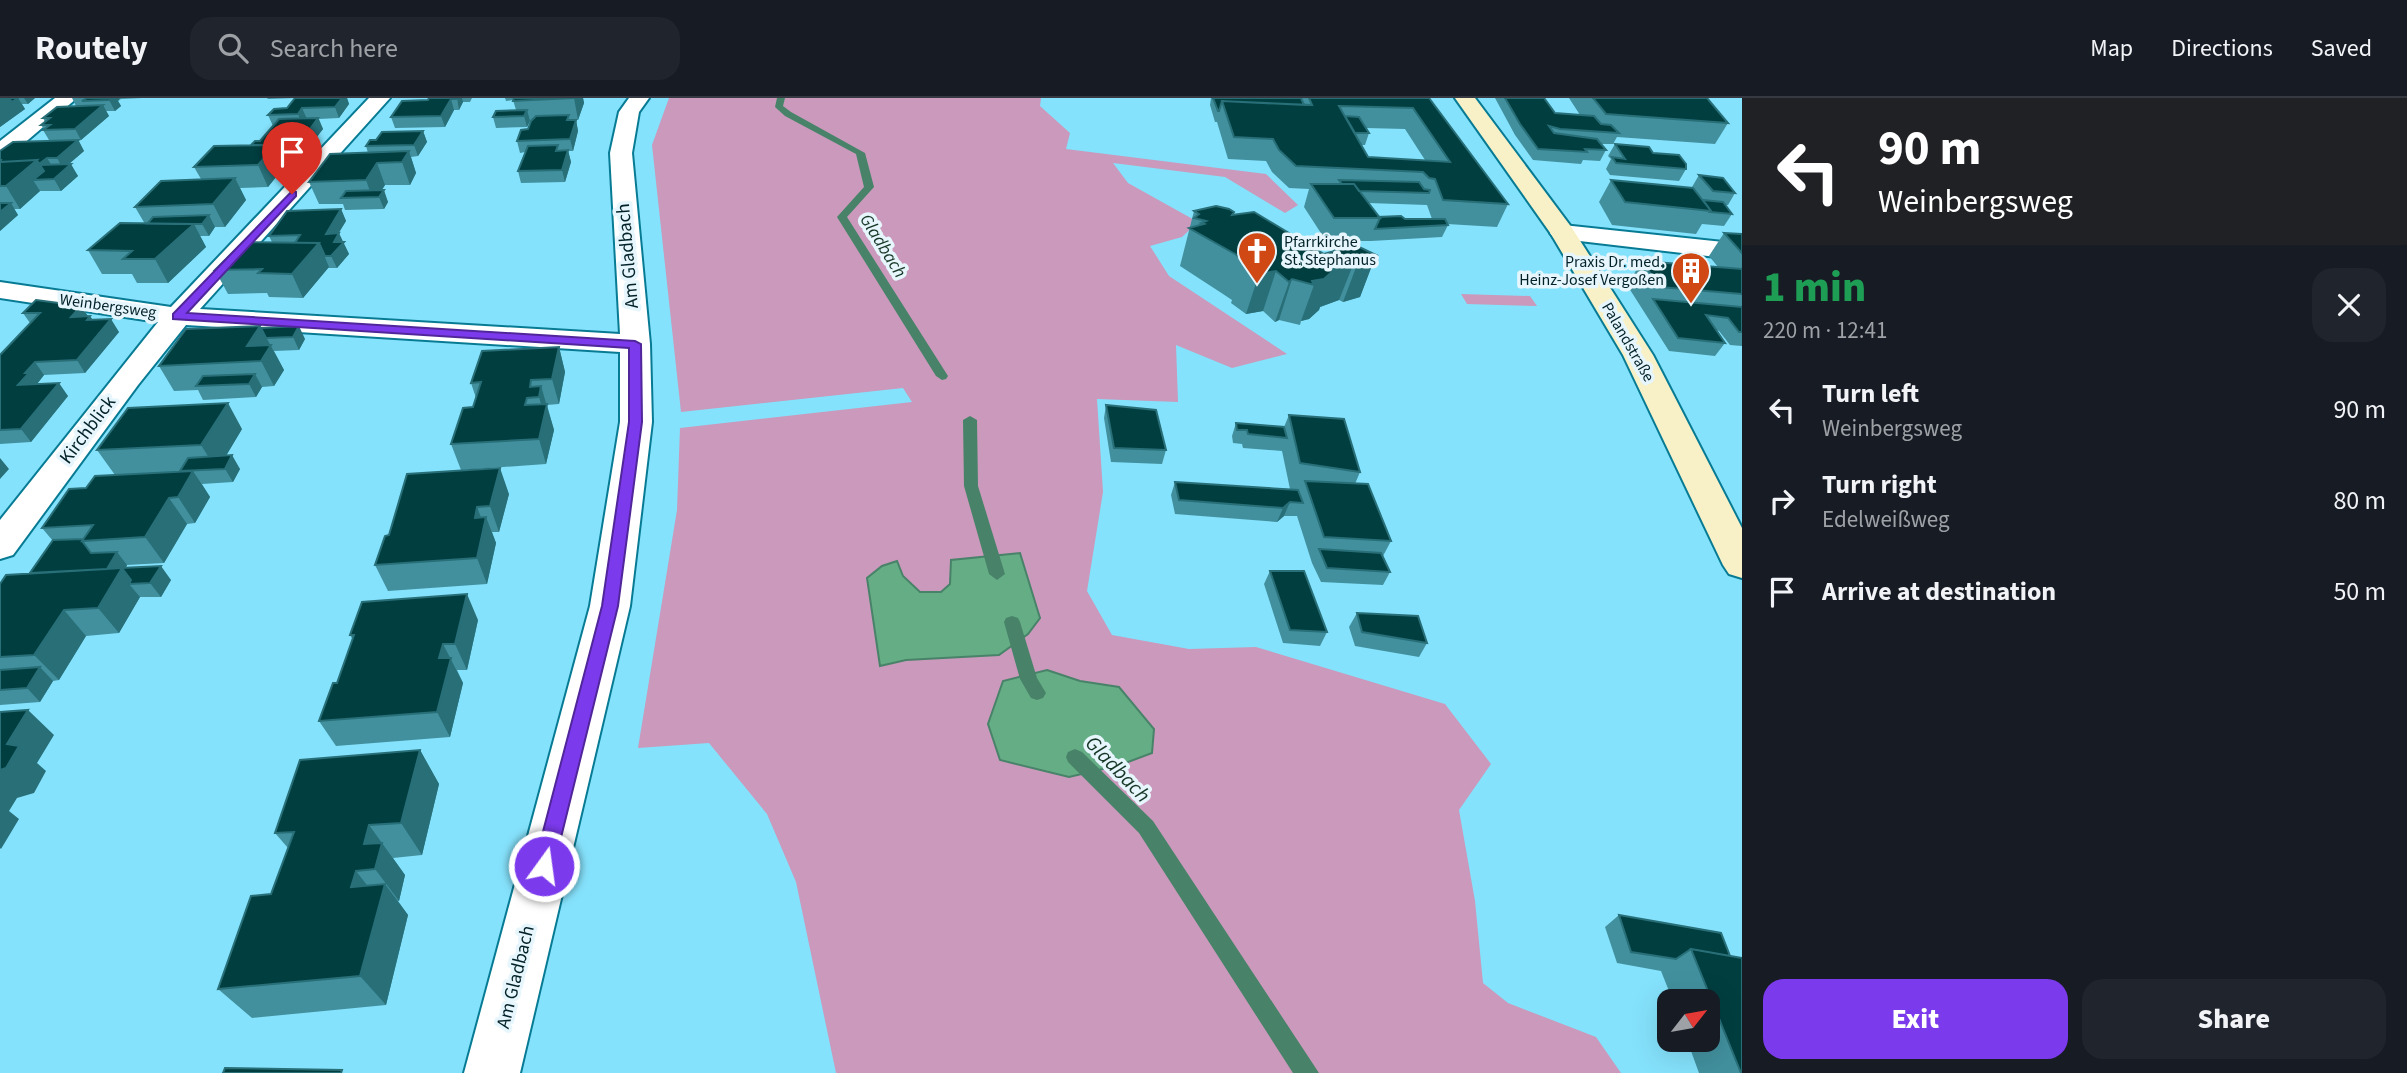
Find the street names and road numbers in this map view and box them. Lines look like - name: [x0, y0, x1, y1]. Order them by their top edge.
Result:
- street label: Am Gladbach: [610, 202, 646, 310]
- street label: Weinbergsweg: [58, 288, 158, 324]
- street label: Palandstraße: [1596, 298, 1660, 386]
- street label: Kirchblick: [53, 390, 123, 470]
- street label: Am Gladbach: [490, 923, 542, 1031]

